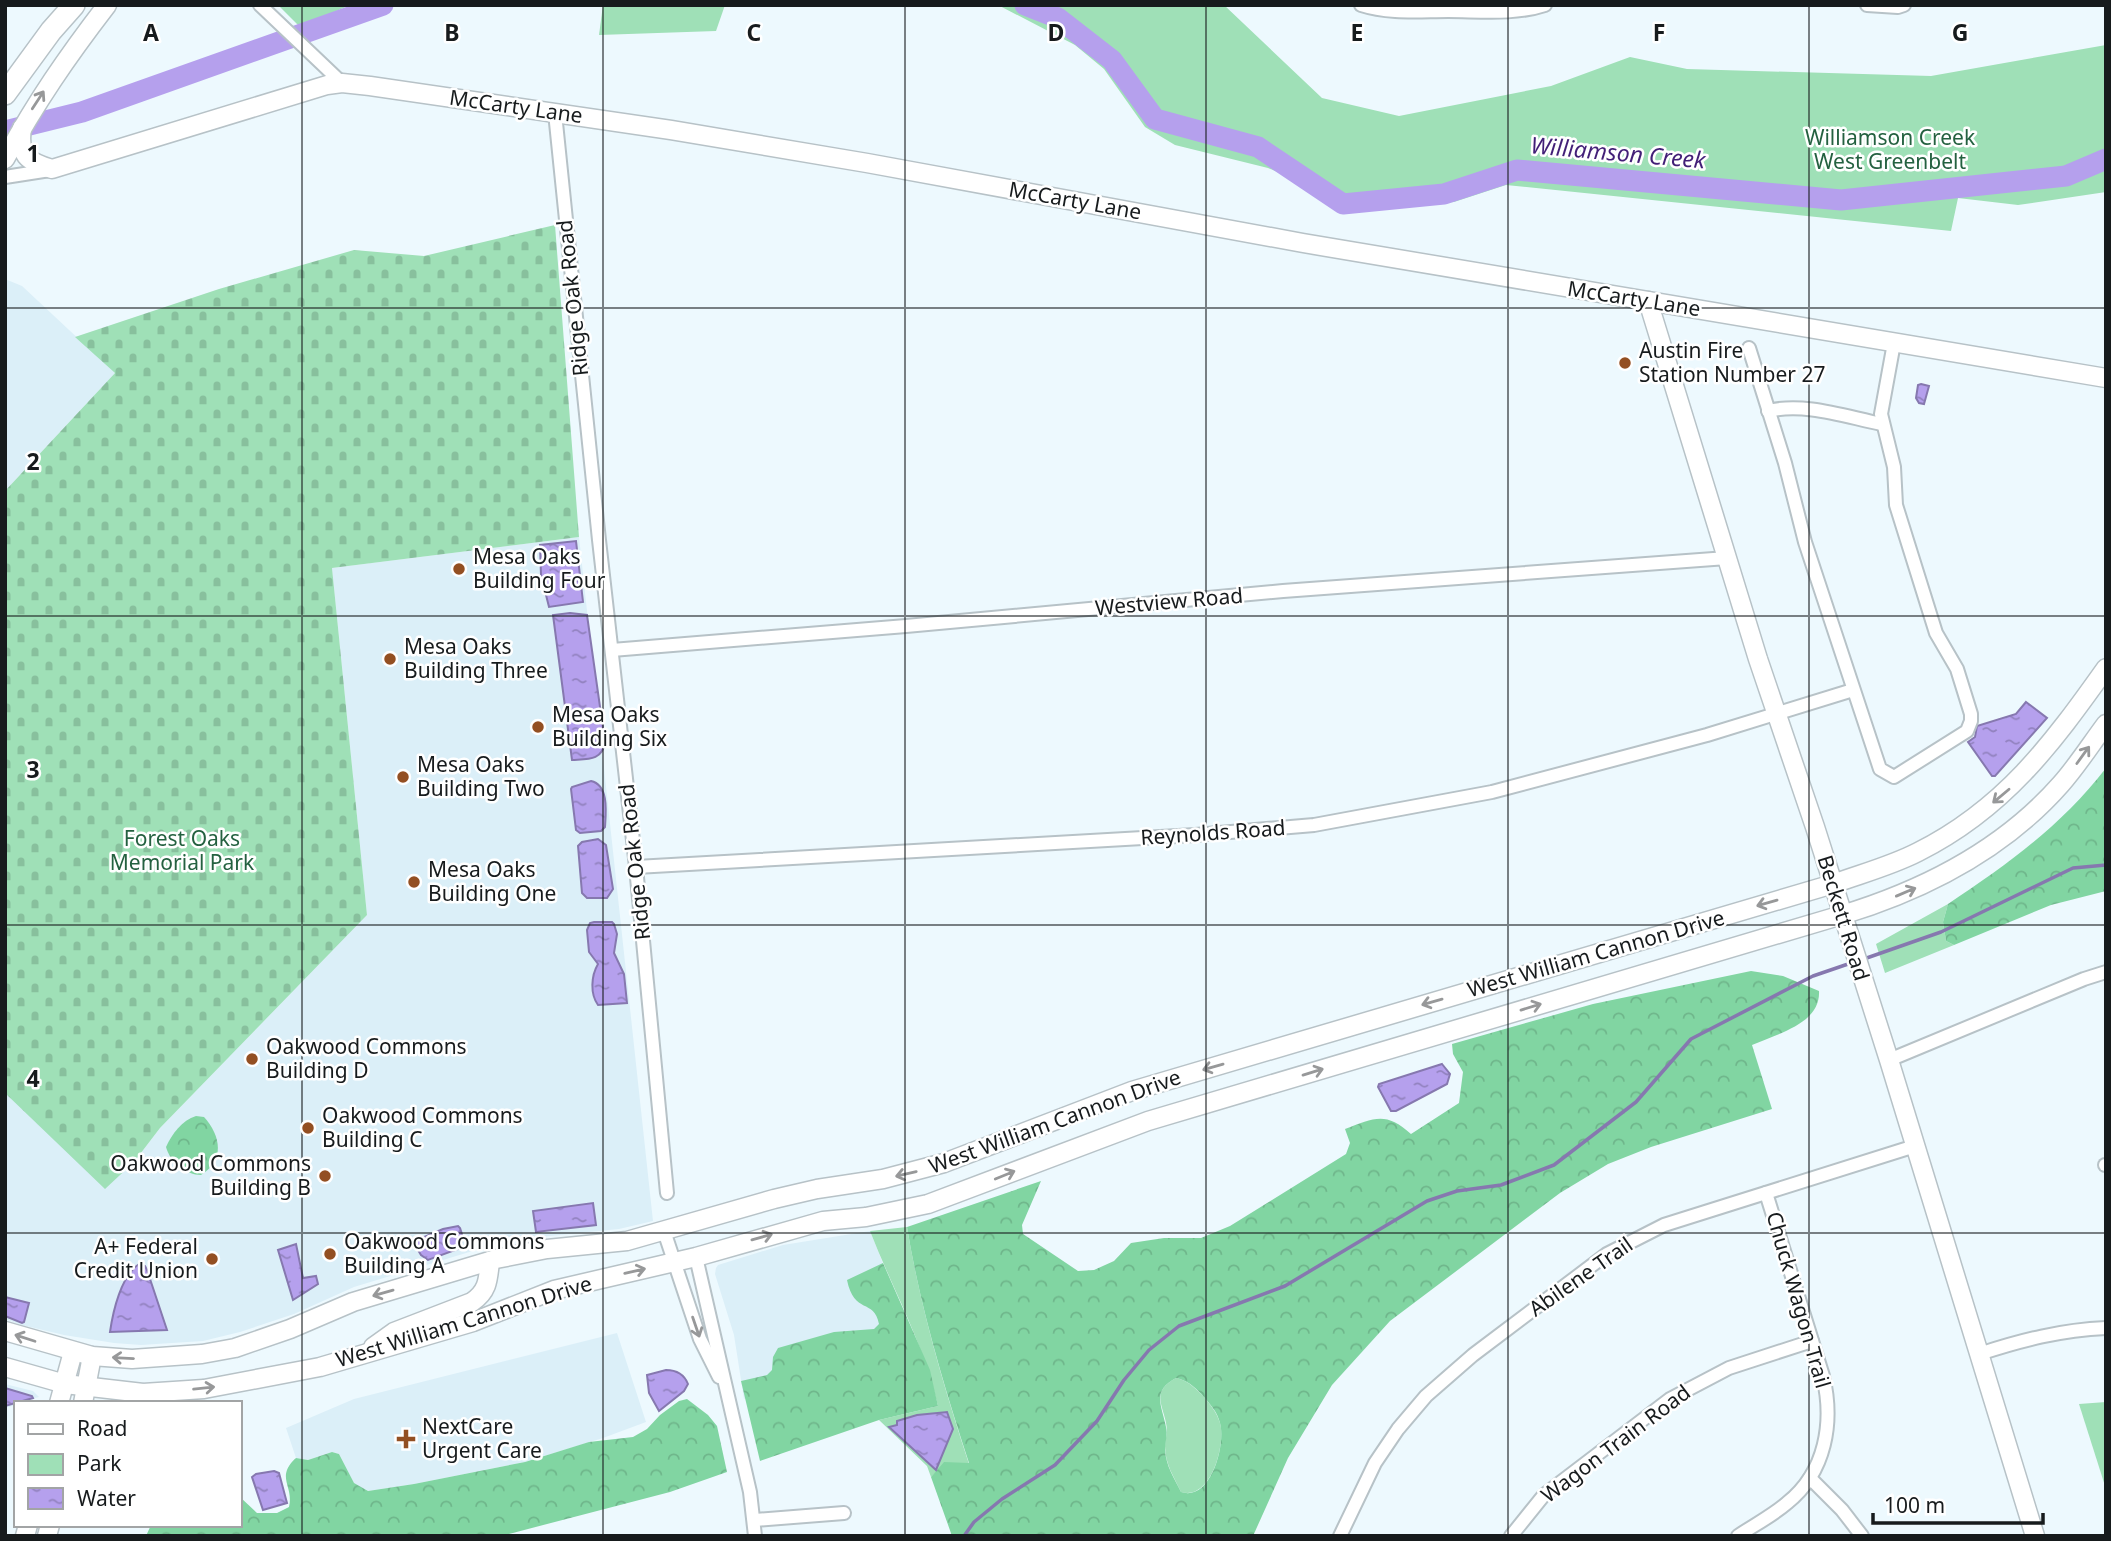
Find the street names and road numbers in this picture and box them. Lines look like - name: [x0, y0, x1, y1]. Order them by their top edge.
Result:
- street label: McCarty Lane: [448, 83, 585, 129]
- street label: McCarty Lane: [1007, 175, 1144, 225]
- street label: Ridge Oak Road: [550, 219, 594, 378]
- street label: McCarty Lane: [1566, 274, 1703, 322]
- street label: Westview Road: [1094, 581, 1244, 621]
- street label: Ridge Oak Road: [612, 783, 656, 942]
- street label: Reynolds Road: [1140, 813, 1286, 851]
- street label: Beckett Road: [1812, 852, 1876, 984]
- street label: West William Cannon Drive: [1464, 903, 1728, 1003]
- street label: West William Cannon Drive: [925, 1062, 1185, 1180]
- street label: Chuck Wagon Trail: [1760, 1208, 1838, 1391]
- street label: Abilene Trail: [1523, 1230, 1638, 1322]
- street label: West William Cannon Drive: [332, 1269, 595, 1373]
- street label: Wagon Train Road: [1535, 1378, 1696, 1509]

